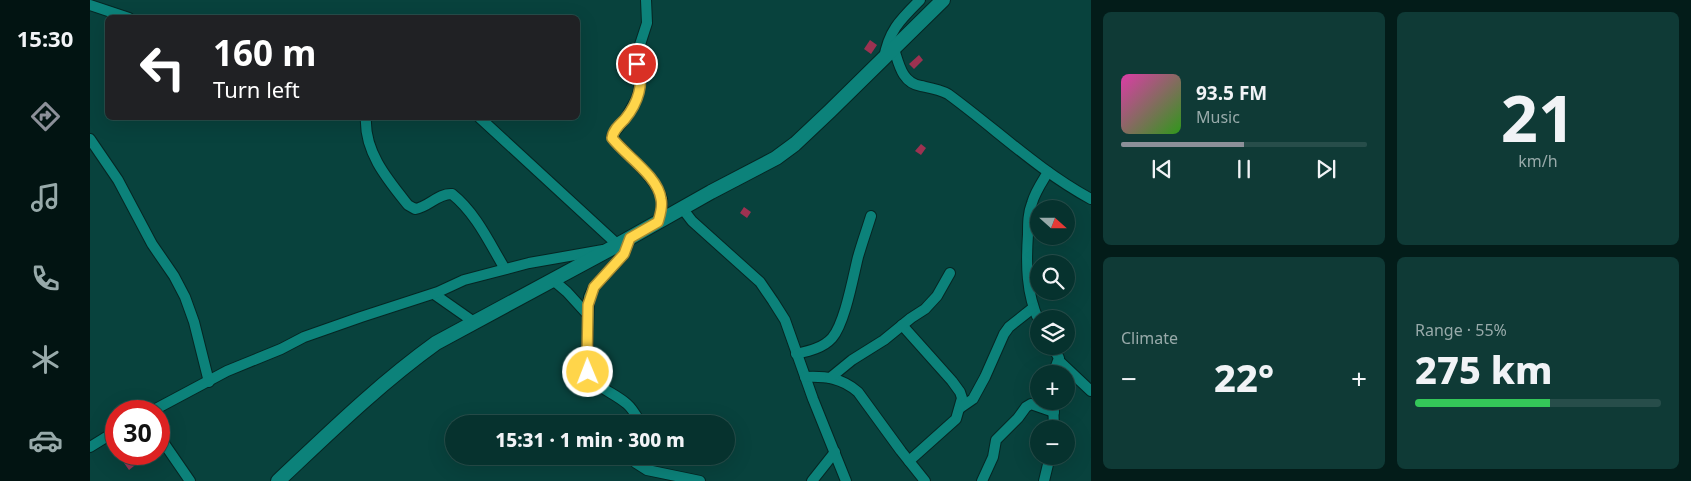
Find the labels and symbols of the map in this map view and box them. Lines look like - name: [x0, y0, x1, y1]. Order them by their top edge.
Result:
- pin: [616, 43, 658, 85]
- north arrow: [1030, 200, 1075, 245]
- position arrow: [561, 345, 613, 397]
- speed limit sign: 30: [105, 400, 170, 465]

